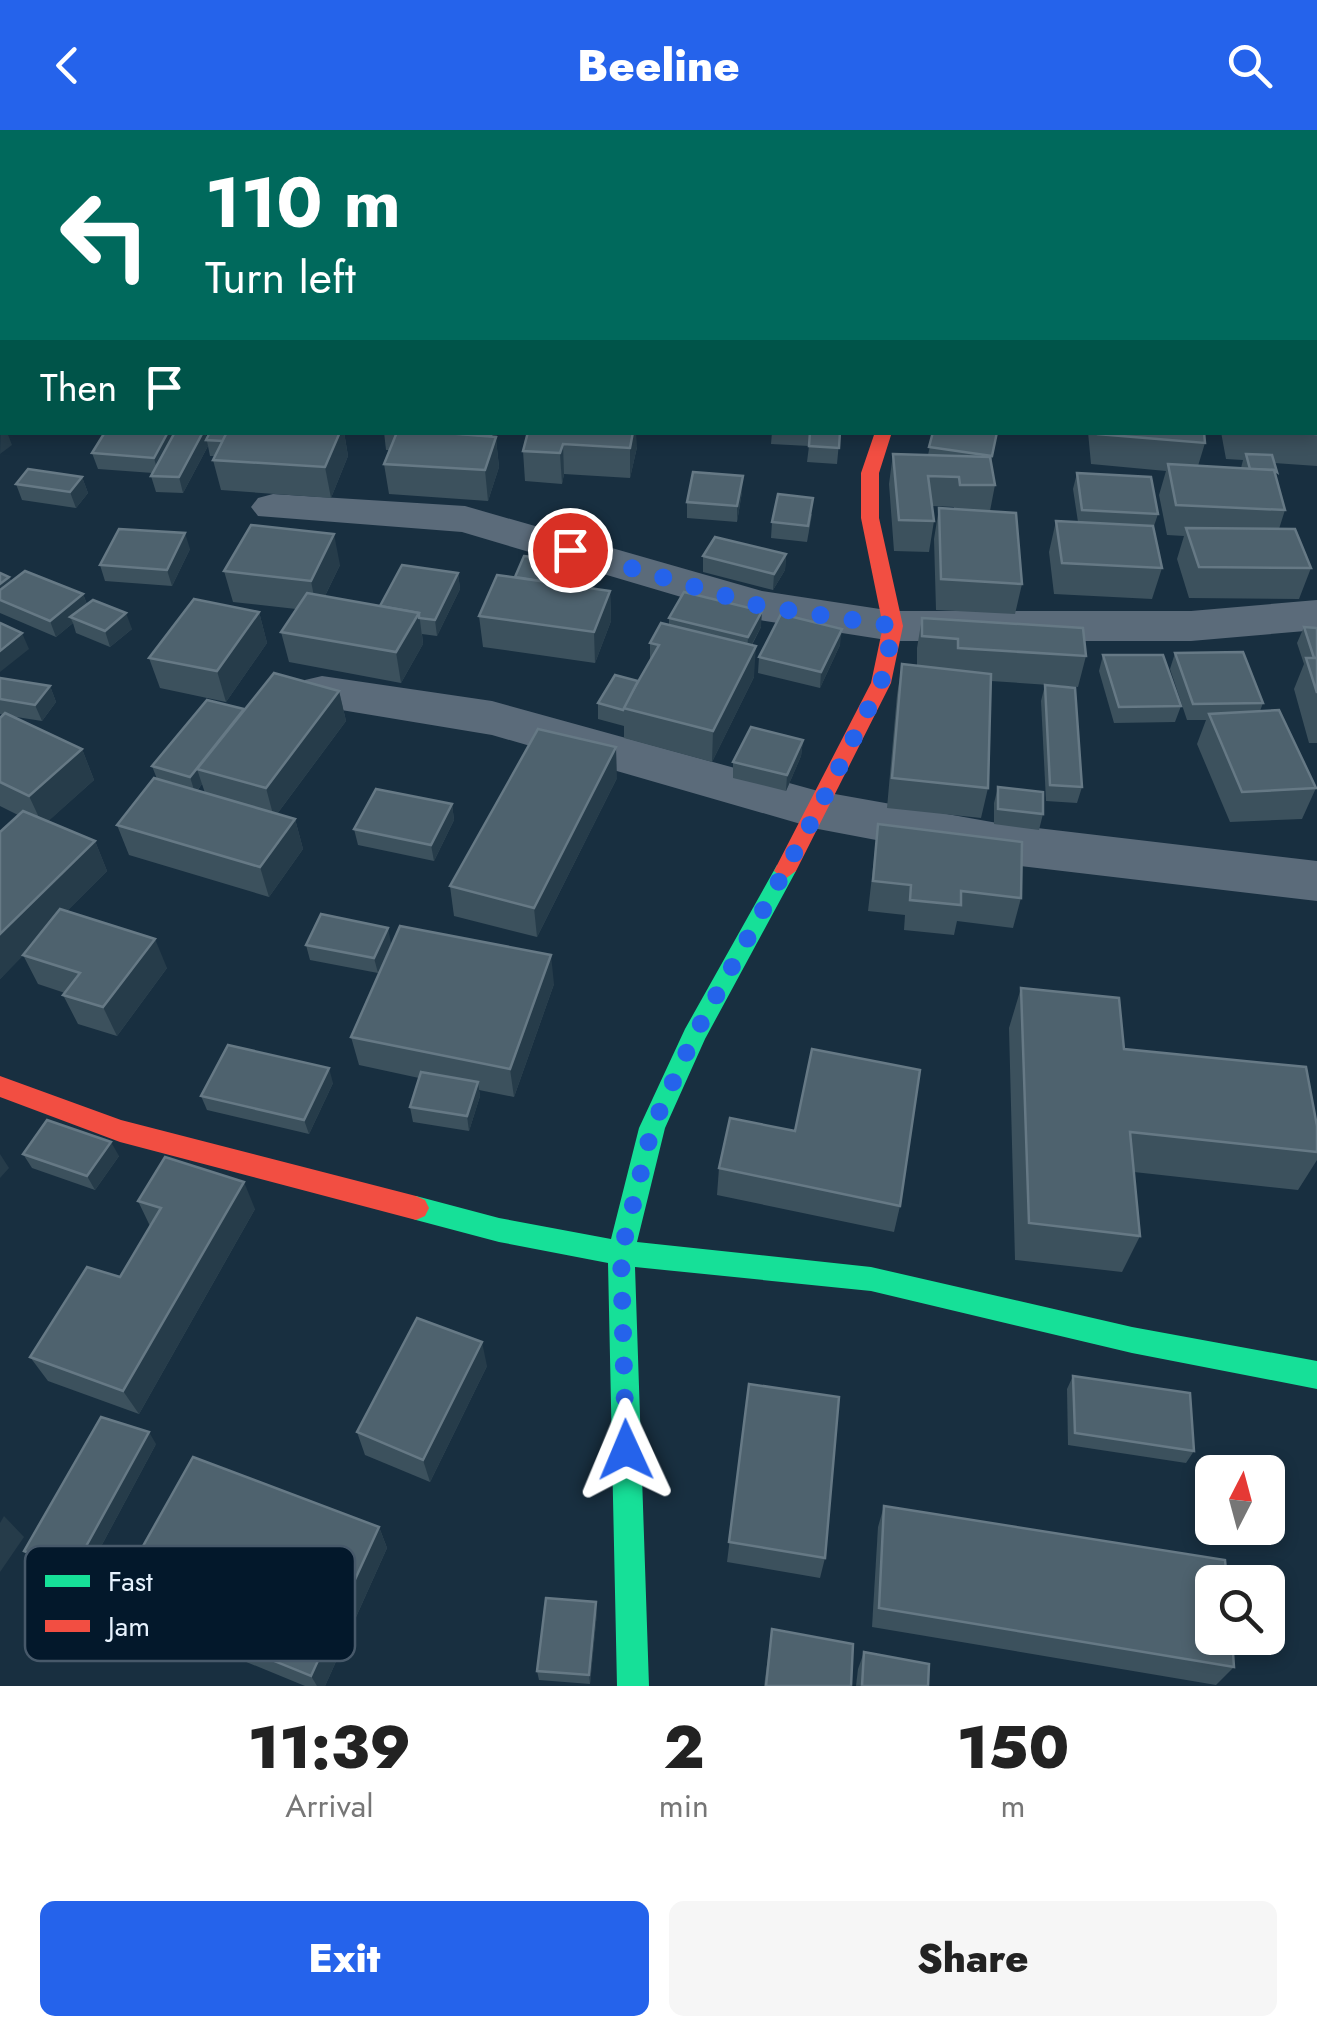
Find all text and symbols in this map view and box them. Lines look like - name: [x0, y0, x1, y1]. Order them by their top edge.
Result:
- text: Beeline: [577, 33, 740, 98]
- icon: back: [40, 38, 95, 93]
- icon: search: [1222, 38, 1277, 93]
- text: 110 m: [205, 152, 401, 253]
- icon: left: [40, 170, 170, 300]
- text: Turn left: [205, 245, 356, 310]
- text: Then: [40, 360, 117, 415]
- icon: arrive: [137, 360, 192, 415]
- pin: [528, 508, 613, 593]
- icon: arrive: [543, 523, 598, 578]
- position arrow: [574, 1398, 678, 1502]
- north arrow: [1195, 1455, 1285, 1545]
- map controls: [1195, 1455, 1285, 1655]
- legend: [25, 1546, 355, 1661]
- text: Fast: [108, 1561, 153, 1602]
- button: search: [1195, 1565, 1285, 1655]
- text: Jam: [104, 1606, 150, 1647]
- text: 11:39: [248, 1704, 411, 1791]
- text: 2: [663, 1704, 704, 1791]
- text: 150: [957, 1704, 1069, 1791]
- text: Arrival: [285, 1783, 374, 1829]
- text: min: [659, 1783, 709, 1829]
- text: m: [1000, 1783, 1025, 1829]
- button: Exit: [40, 1901, 649, 2016]
- button: Share: [669, 1901, 1277, 2016]

